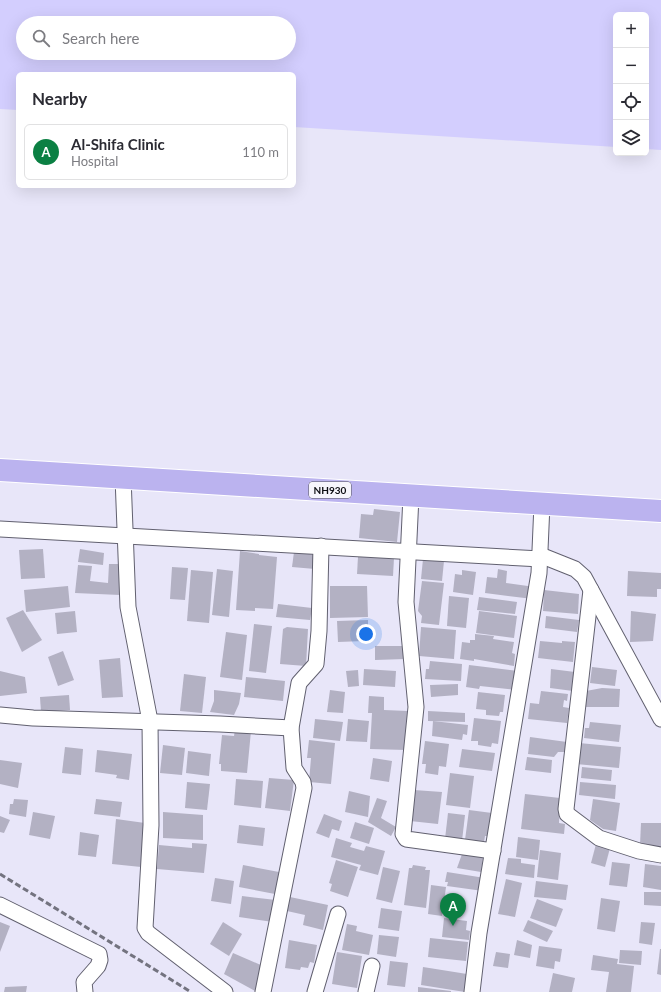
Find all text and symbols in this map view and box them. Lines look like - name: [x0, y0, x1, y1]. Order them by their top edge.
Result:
- map controls: [613, 12, 649, 156]
- button: +: [613, 12, 649, 48]
- search box: [16, 16, 296, 60]
- icon: search: [30, 27, 52, 49]
- text: Search here: [62, 29, 139, 47]
- button: −: [613, 48, 649, 84]
- button: locate: [613, 84, 649, 120]
- text: Nearby: [32, 88, 87, 109]
- button: layers: [613, 120, 649, 156]
- text: Al-Shifa Clinic: [71, 135, 165, 153]
- text: A: [41, 144, 51, 160]
- text: 110 m: [242, 144, 279, 160]
- text: Hospital: [71, 153, 118, 169]
- road number: NH930: [309, 482, 351, 498]
- your location: [356, 624, 376, 644]
- pin: A: [440, 893, 466, 926]

